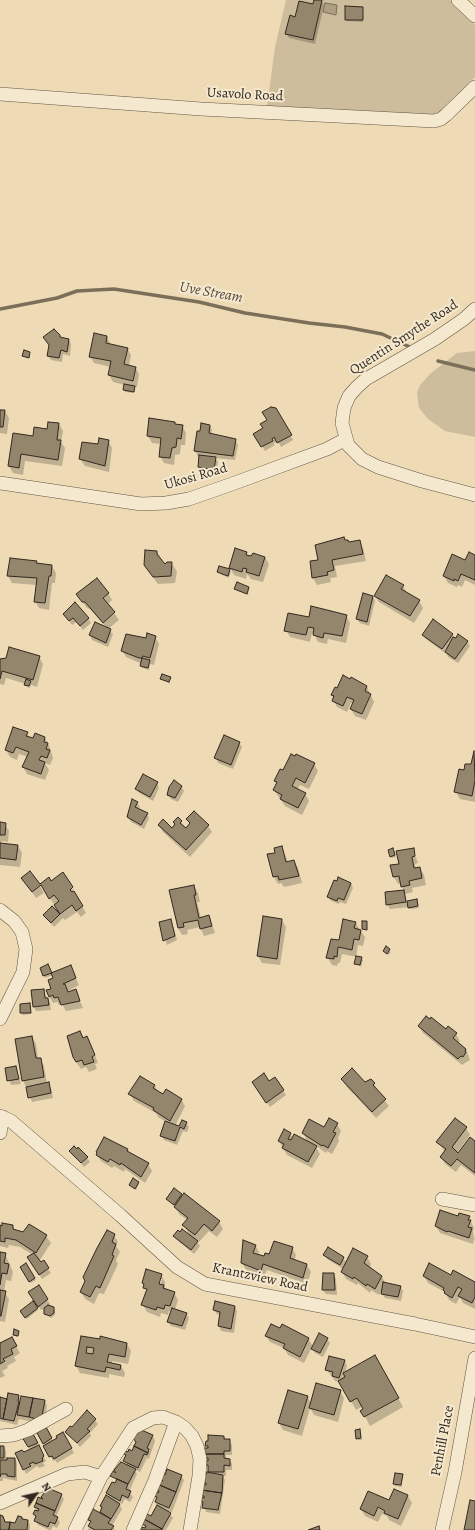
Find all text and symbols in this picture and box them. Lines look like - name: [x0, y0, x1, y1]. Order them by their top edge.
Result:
- street label: Usavolo Road: [206, 85, 284, 105]
- water label: Uve Stream: [178, 279, 244, 307]
- street label: Quentin Smythe Road: [347, 297, 461, 379]
- street label: Ukosi Road: [163, 460, 229, 494]
- street label: Krantzview Road: [211, 1260, 309, 1296]
- street label: Penhill Place: [428, 1404, 458, 1478]
- north arrow: [16, 1474, 56, 1514]
- text: N: [38, 1479, 55, 1495]

